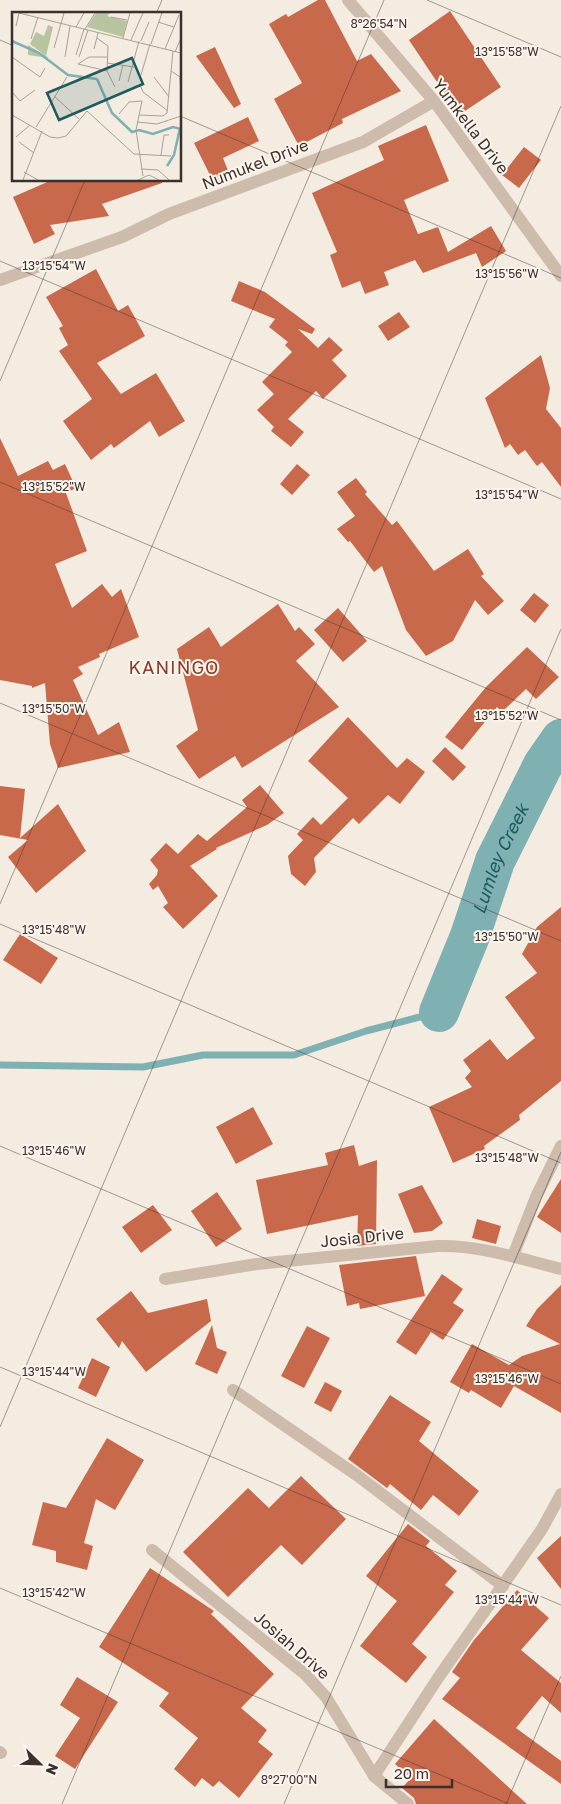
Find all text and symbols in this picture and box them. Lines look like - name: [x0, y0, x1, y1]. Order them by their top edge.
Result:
- inset map: [12, 12, 181, 181]
- text: 8°26'54"N: [351, 16, 407, 31]
- text: 13°15'58"W: [475, 44, 539, 59]
- street label: Yumkella Drive: [429, 74, 513, 178]
- street label: Numukel Drive: [199, 135, 311, 193]
- text: 13°15'54"W: [22, 258, 86, 273]
- text: 13°15'56"W: [475, 266, 539, 281]
- text: 13°15'52"W: [22, 479, 86, 494]
- text: 13°15'54"W: [475, 487, 539, 502]
- district label: KANINGO: [129, 656, 219, 678]
- text: 13°15'50"W: [22, 701, 86, 716]
- text: 13°15'52"W: [475, 708, 539, 723]
- water label: Lumley Creek: [467, 799, 534, 916]
- text: 13°15'48"W: [22, 922, 86, 937]
- text: 13°15'50"W: [475, 929, 539, 944]
- text: 13°15'46"W: [22, 1143, 86, 1158]
- text: 13°15'48"W: [475, 1150, 539, 1165]
- street label: Josia Drive: [319, 1223, 405, 1251]
- text: 13°15'44"W: [22, 1364, 86, 1379]
- text: 13°15'46"W: [475, 1371, 539, 1386]
- text: 13°15'42"W: [22, 1585, 86, 1600]
- text: 13°15'44"W: [475, 1592, 539, 1607]
- street label: Josiah Drive: [250, 1607, 334, 1683]
- north arrow: [15, 1739, 65, 1789]
- scale bar: [386, 1756, 452, 1788]
- text: N: [43, 1761, 62, 1777]
- text: 20 m: [394, 1764, 429, 1782]
- text: 8°27'00"N: [261, 1772, 317, 1787]

